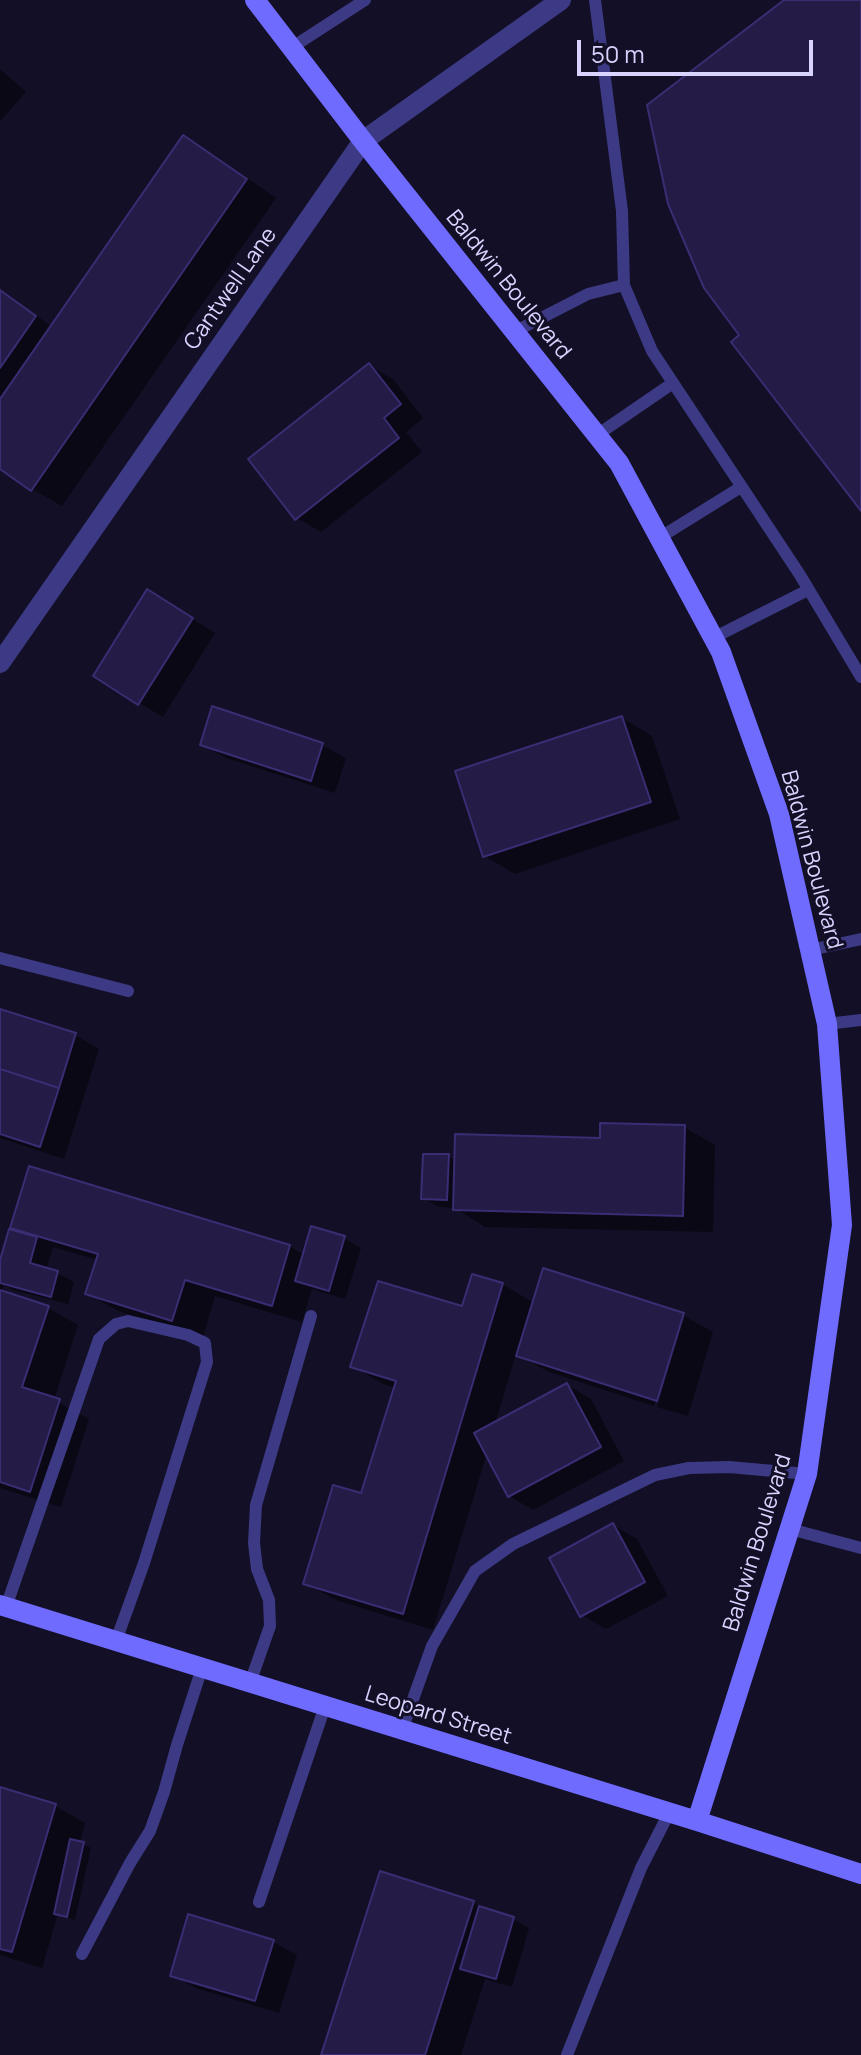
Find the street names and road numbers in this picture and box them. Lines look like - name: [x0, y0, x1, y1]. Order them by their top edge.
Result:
- street label: Baldwin Boulevard: [440, 205, 576, 365]
- street label: Cantwell Lane: [179, 223, 283, 355]
- street label: Baldwin Boulevard: [774, 768, 848, 952]
- street label: Baldwin Boulevard: [718, 1451, 798, 1635]
- street label: Leopard Street: [361, 1681, 515, 1751]

